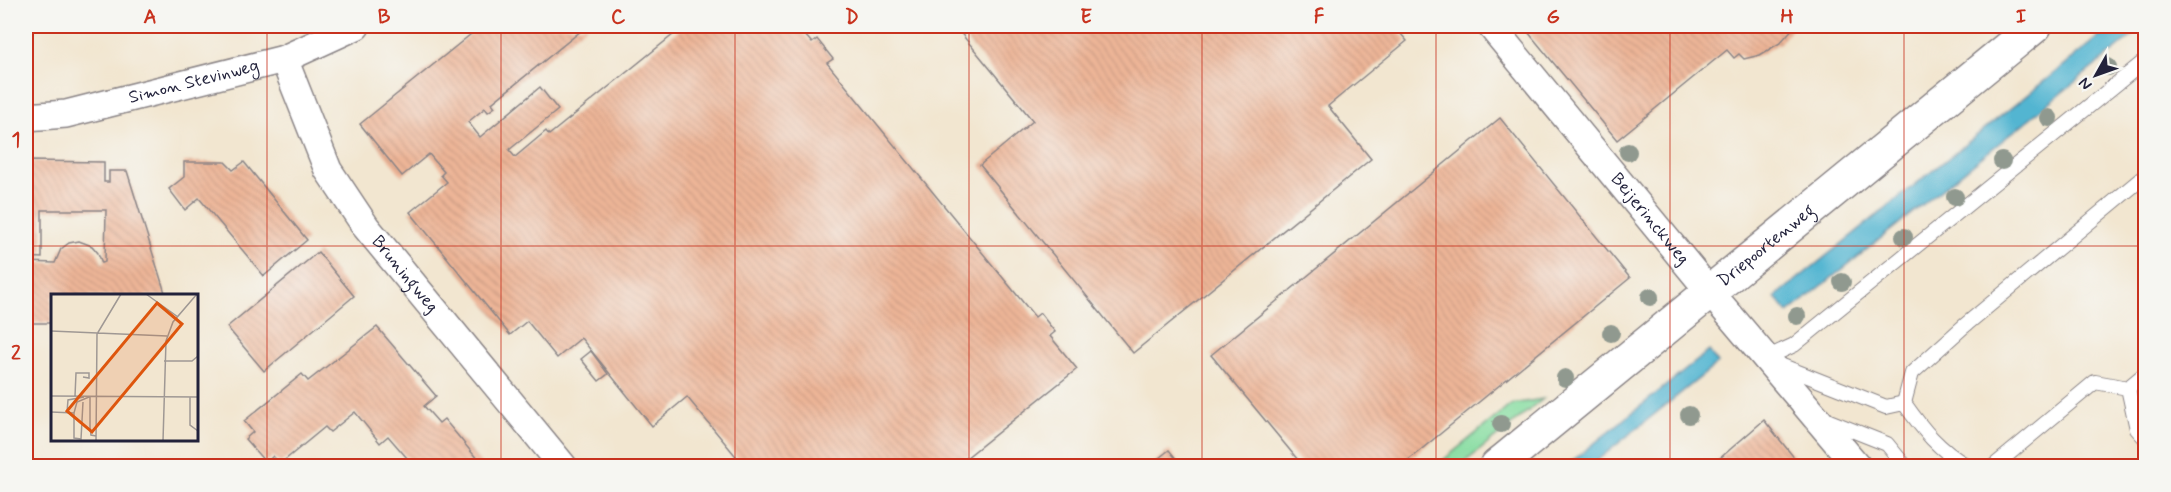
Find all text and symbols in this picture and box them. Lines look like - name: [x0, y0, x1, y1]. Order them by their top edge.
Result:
- text: A: [143, 4, 157, 31]
- text: B: [378, 4, 391, 31]
- text: C: [611, 4, 626, 31]
- text: D: [845, 4, 859, 31]
- text: E: [1080, 4, 1092, 31]
- text: F: [1314, 4, 1325, 31]
- text: G: [1546, 4, 1560, 31]
- text: H: [1780, 4, 1794, 31]
- text: I: [2016, 4, 2026, 31]
- north arrow: [2066, 45, 2126, 105]
- street label: Simon Stevinweg: [126, 54, 262, 110]
- text: N: [2074, 73, 2097, 95]
- text: 1: [12, 127, 20, 154]
- street label: Beijerinckweg: [1605, 168, 1695, 270]
- street label: Driepoortenweg: [1713, 199, 1821, 293]
- street label: Bruningweg: [366, 230, 444, 318]
- inset map: [51, 294, 198, 441]
- text: 2: [11, 340, 21, 367]

